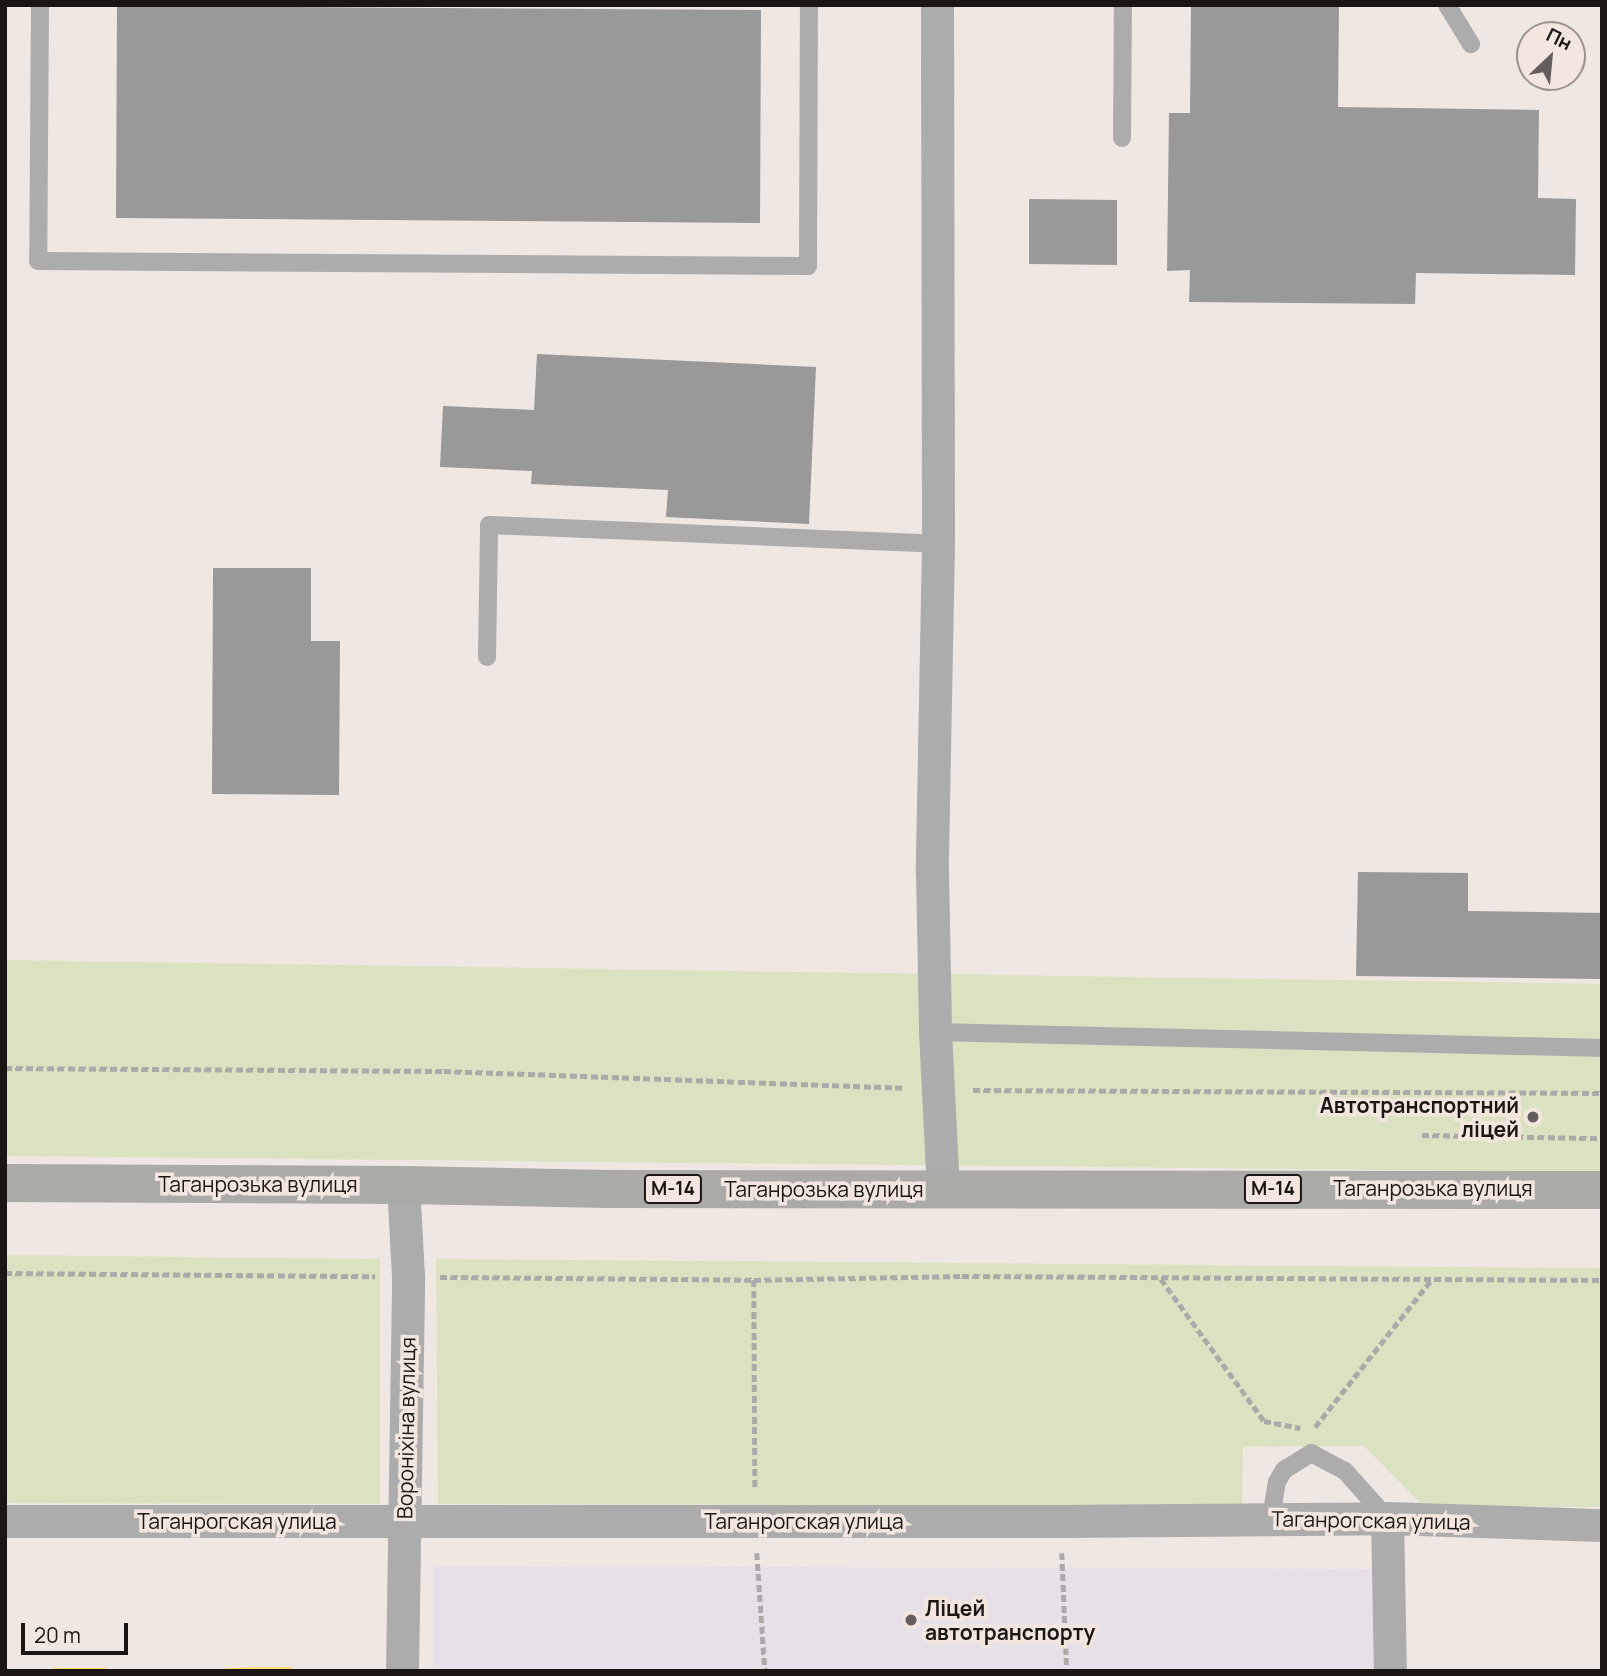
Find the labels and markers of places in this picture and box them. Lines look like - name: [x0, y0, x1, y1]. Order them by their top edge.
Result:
- place label: Автотранспортний ліцей: [1320, 1092, 1519, 1142]
- marker: Автотранспортний ліцей: [1525, 1109, 1541, 1125]
- place label: Ліцей автотранспорту: [925, 1595, 1095, 1645]
- marker: Ліцей автотранспорту: [903, 1612, 919, 1628]

